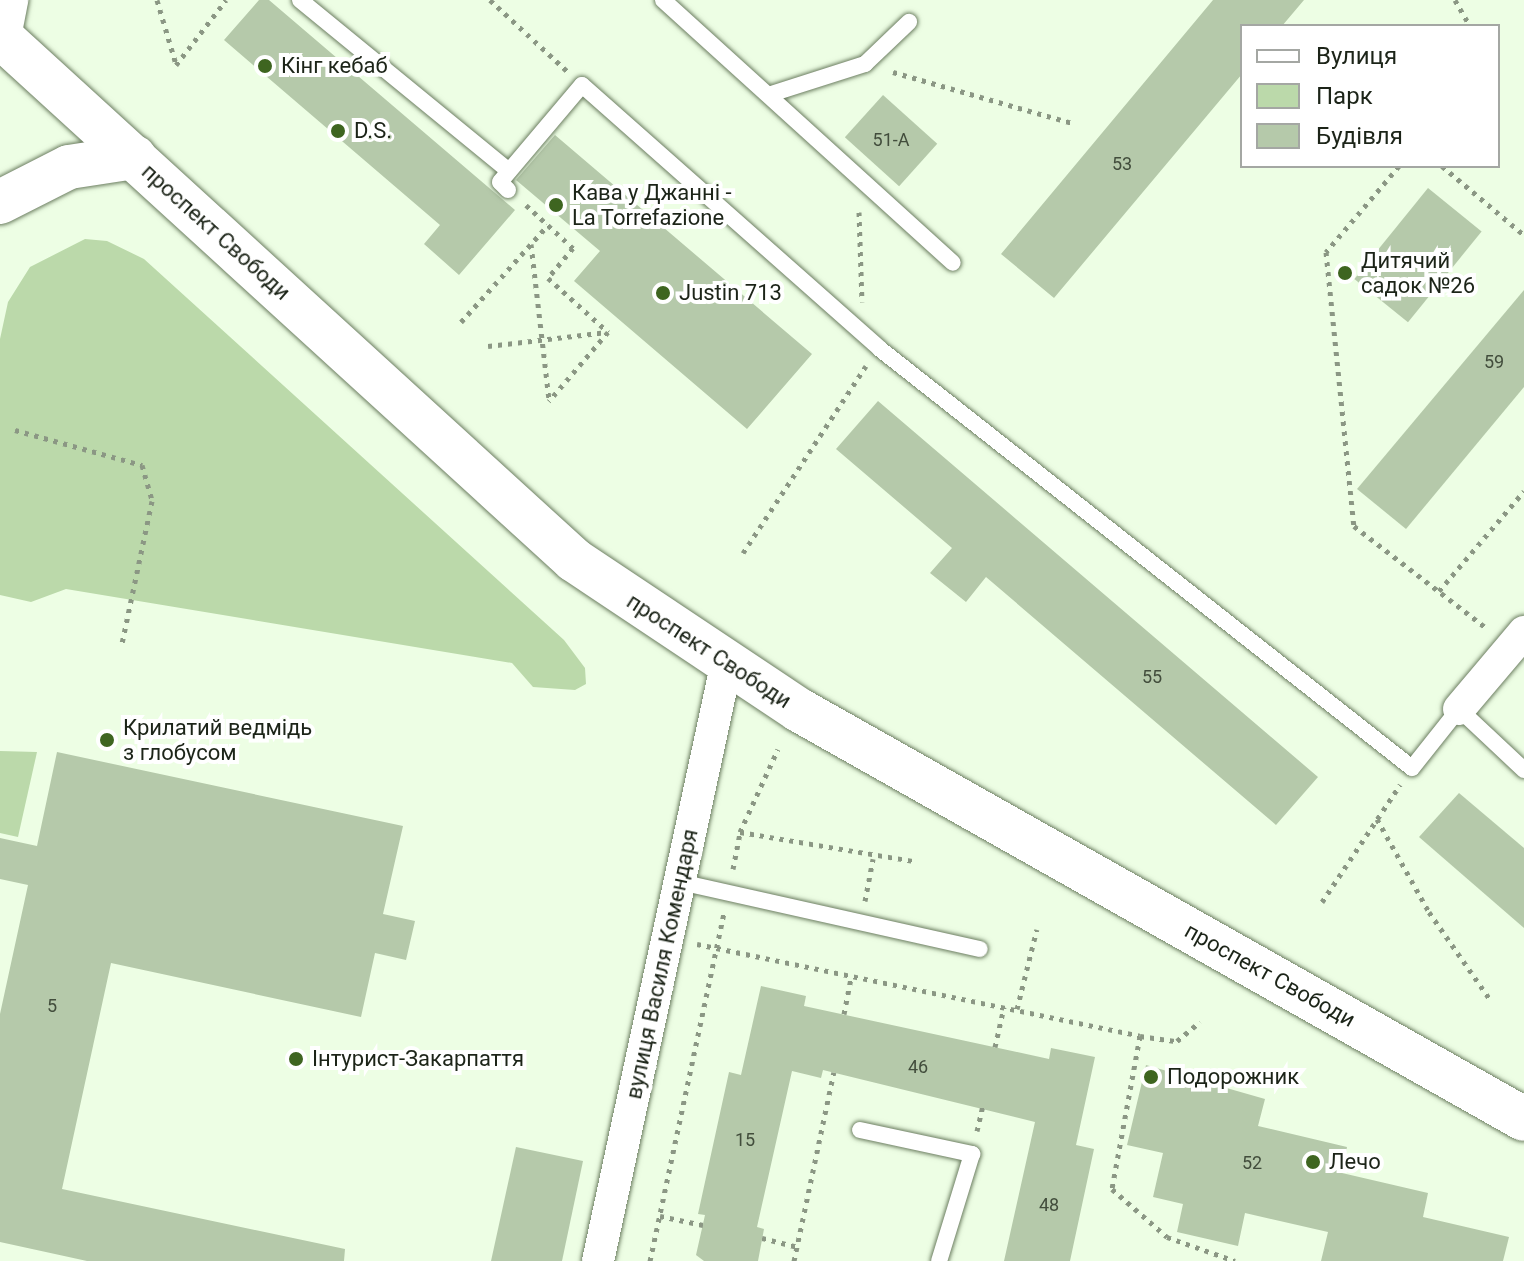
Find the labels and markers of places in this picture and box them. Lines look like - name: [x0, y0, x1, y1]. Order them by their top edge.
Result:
- place label: Кінг кебаб: [281, 53, 388, 79]
- marker: Кінг кебаб: [256, 57, 274, 75]
- place label: D.S.: [354, 118, 392, 144]
- marker: D.S.: [329, 122, 347, 140]
- place label: Кава у Джанні - La Torrefazione: [572, 179, 732, 230]
- marker: Кава у Джанні - La Torrefazione: [547, 196, 565, 214]
- place label: Дитячий садок №26: [1361, 247, 1475, 298]
- marker: Дитячий садок №26: [1336, 264, 1354, 282]
- place label: Justin 713: [679, 280, 782, 306]
- marker: Justin 713: [654, 284, 672, 302]
- place label: Крилатий ведмідь з глобусом: [123, 714, 312, 766]
- marker: Крилатий ведмідь з глобусом: [98, 731, 116, 749]
- place label: Інтурист-Закарпаття: [312, 1046, 524, 1072]
- marker: Інтурист-Закарпаття: [287, 1050, 305, 1068]
- place label: Подорожник: [1167, 1064, 1299, 1090]
- marker: Подорожник: [1142, 1068, 1160, 1086]
- place label: Лечо: [1329, 1149, 1381, 1175]
- marker: Лечо: [1304, 1153, 1322, 1171]

